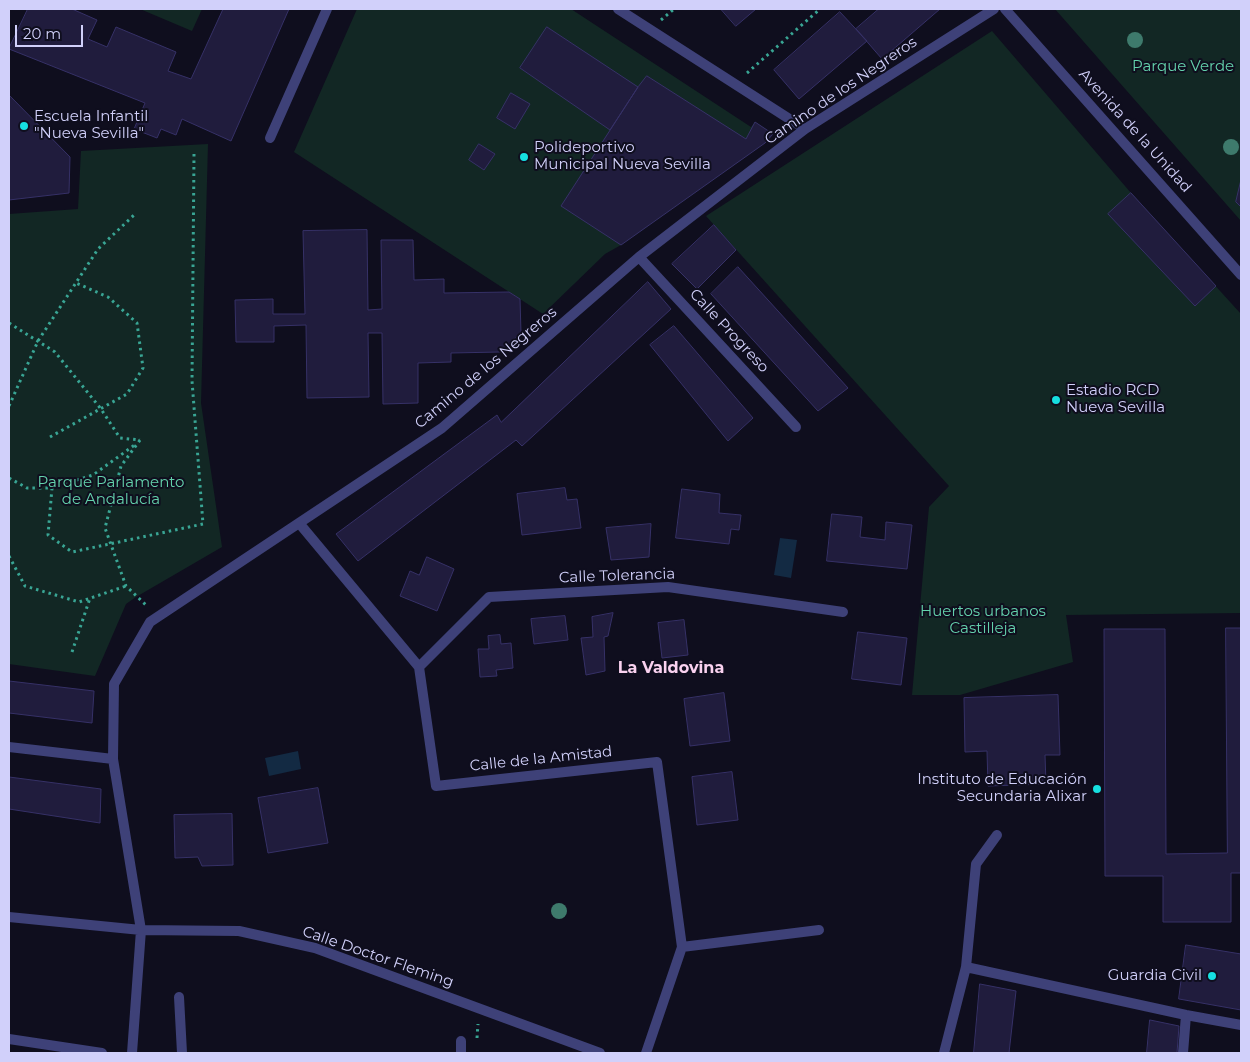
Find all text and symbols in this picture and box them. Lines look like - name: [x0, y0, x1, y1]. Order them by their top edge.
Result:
- scale bar: [18, 15, 85, 47]
- text: 20 m: [23, 24, 61, 43]
- street label: Camino de los Negreros: [762, 33, 920, 149]
- park label: Parque Verde: [1132, 58, 1234, 76]
- street label: Avenida de la Unidad: [1075, 66, 1195, 196]
- place label: Escuela Infantil "Nueva Sevilla": [34, 108, 148, 143]
- marker: Escuela Infantil "Nueva Sevilla": [18, 120, 30, 132]
- place label: Polideportivo Municipal Nueva Sevilla: [534, 139, 711, 174]
- marker: Polideportivo Municipal Nueva Sevilla: [518, 151, 530, 163]
- street label: Calle Progreso: [686, 285, 772, 377]
- street label: Camino de los Negreros: [411, 303, 561, 433]
- place label: Estadio RCD Nueva Sevilla: [1066, 382, 1165, 417]
- marker: Estadio RCD Nueva Sevilla: [1050, 394, 1062, 406]
- park label: Parque Parlamento de Andalucía: [38, 474, 184, 509]
- street label: Calle Tolerancia: [559, 565, 675, 587]
- park label: Huertos urbanos Castilleja: [920, 603, 1046, 638]
- district label: La Valdovina: [618, 658, 724, 678]
- street label: Calle de la Amistad: [469, 743, 613, 775]
- place label: Instituto de Educación Secundaria Alixar: [917, 771, 1087, 806]
- marker: Instituto de Educación Secundaria Alixar: [1091, 783, 1103, 795]
- street label: Calle Doctor Fleming: [300, 923, 456, 991]
- place label: Guardia Civil: [1108, 967, 1202, 985]
- marker: Guardia Civil: [1206, 970, 1218, 982]

